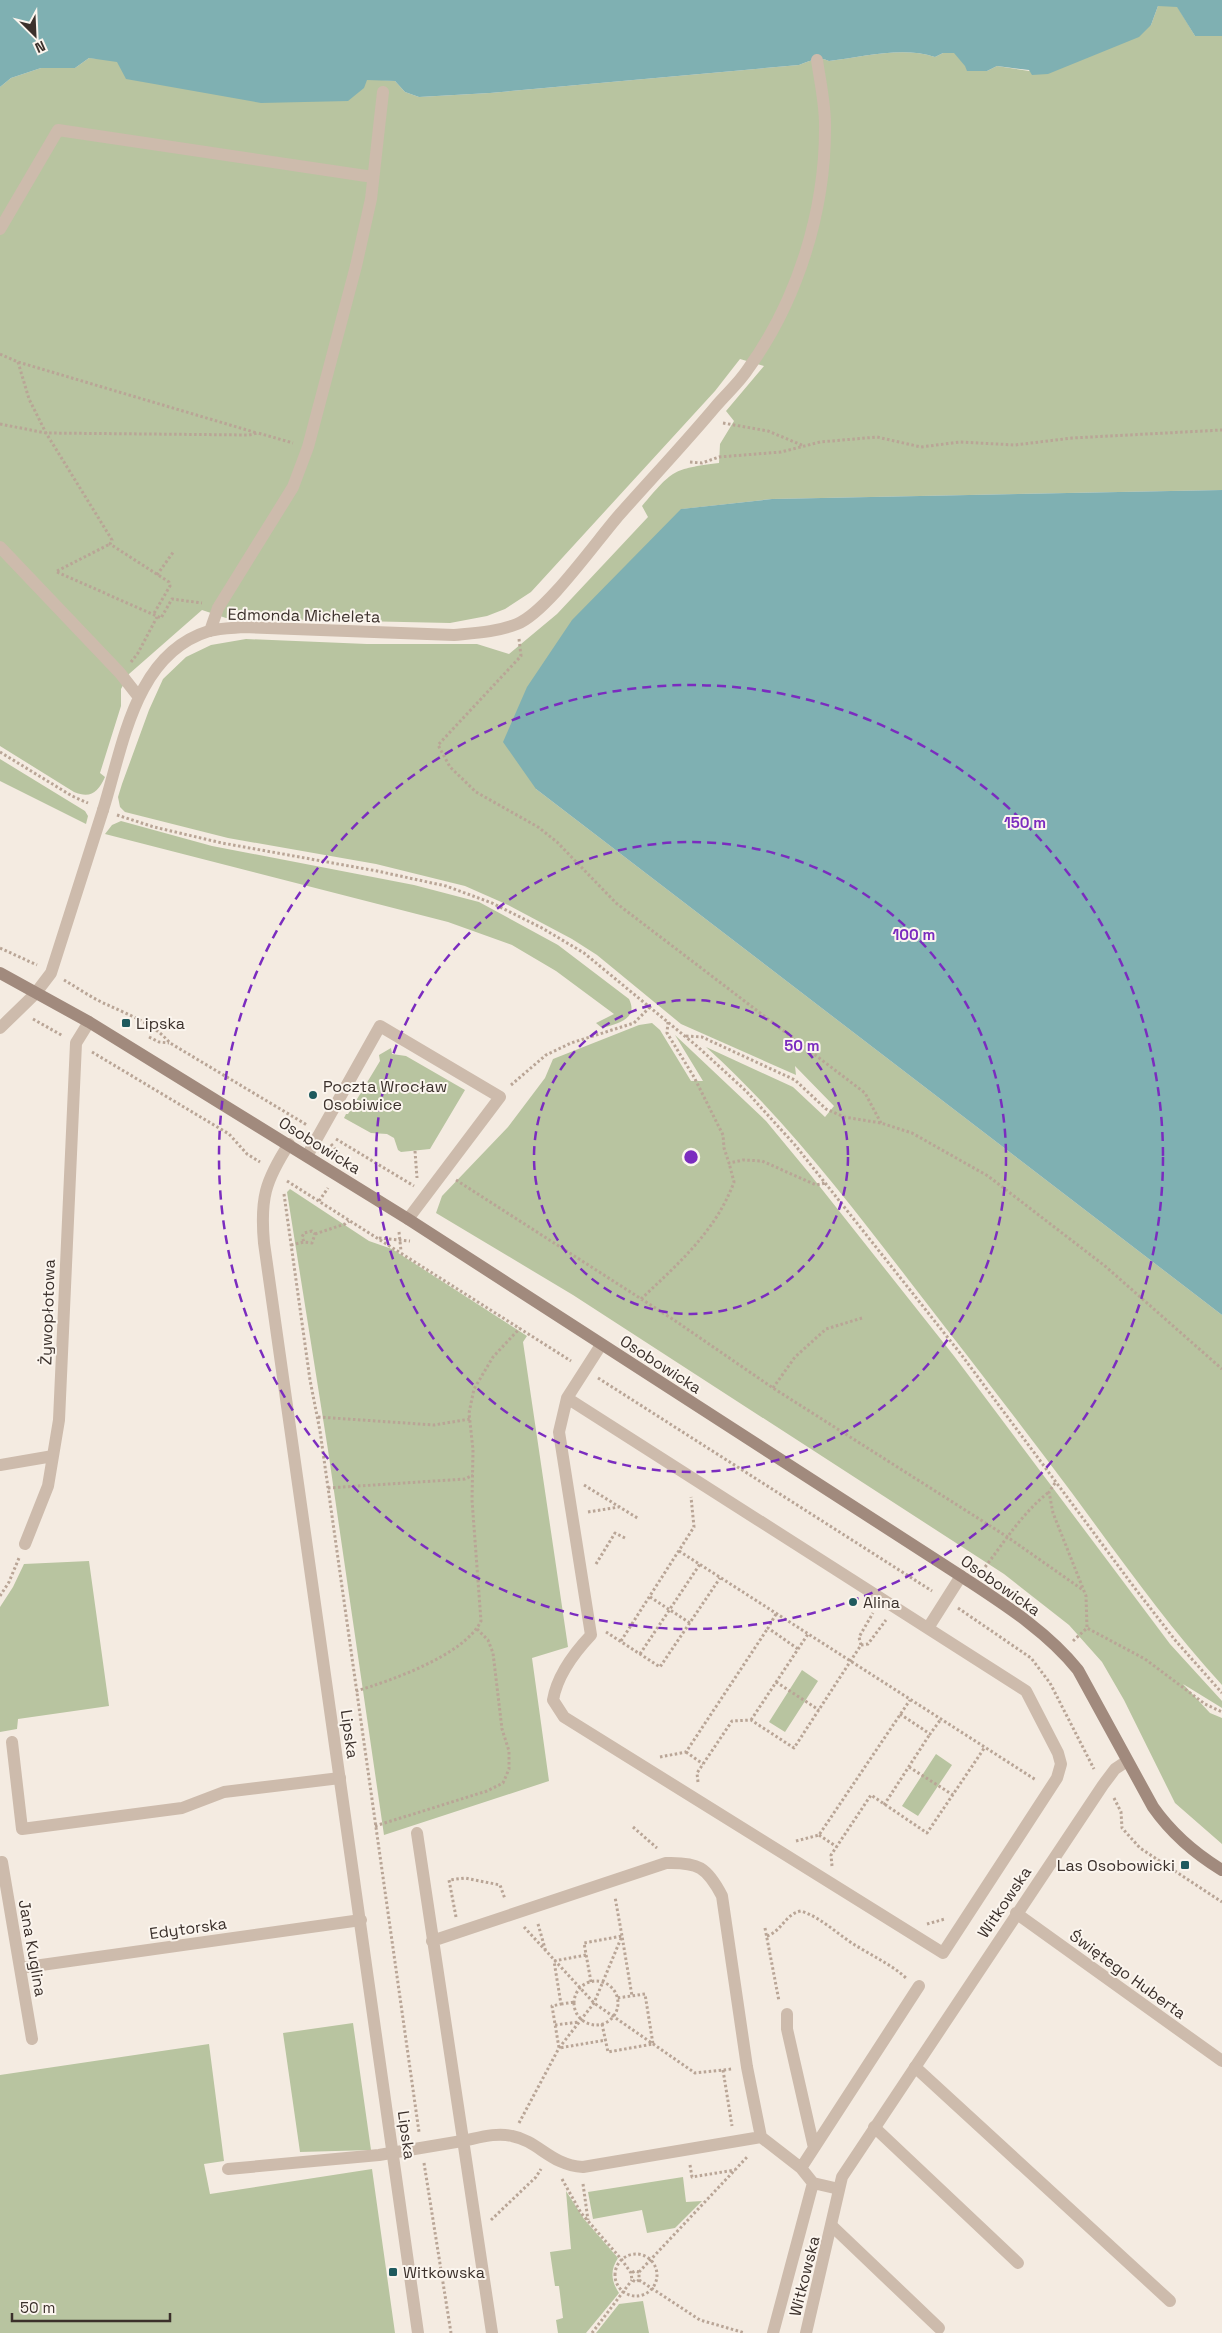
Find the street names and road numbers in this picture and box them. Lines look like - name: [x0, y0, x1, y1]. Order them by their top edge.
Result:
- street label: Edmonda Micheleta: [228, 604, 380, 627]
- street label: Osobowicka: [275, 1112, 365, 1179]
- street label: Żywopłotowa: [35, 1259, 60, 1365]
- street label: Osobowicka: [616, 1330, 705, 1399]
- street label: Osobowicka: [957, 1550, 1045, 1621]
- street label: Lipska: [336, 1708, 363, 1760]
- street label: Witkowska: [973, 1862, 1036, 1942]
- street label: Jana Kuglina: [14, 1898, 51, 1998]
- street label: Edytorska: [148, 1913, 228, 1944]
- street label: Świętego Huberta: [1065, 1925, 1190, 2024]
- street label: Lipska: [393, 2109, 420, 2161]
- street label: Witkowska: [784, 2234, 825, 2318]

